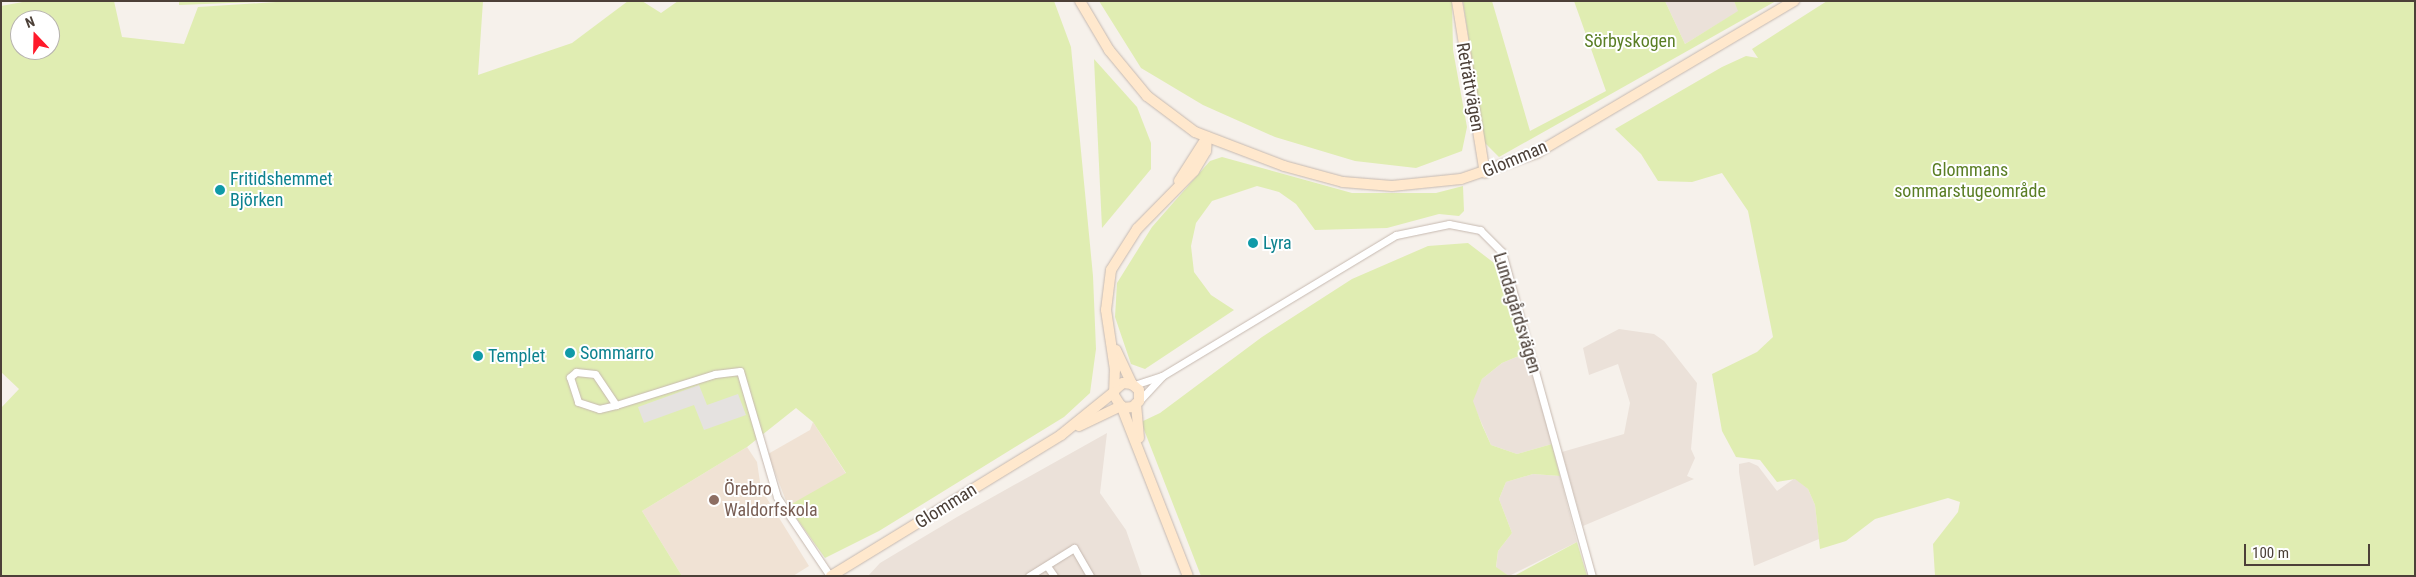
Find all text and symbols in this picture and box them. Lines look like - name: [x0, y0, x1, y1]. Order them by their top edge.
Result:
- north arrow: [10, 10, 60, 60]
- text: N: [23, 13, 37, 31]
- park label: Sörbyskogen: [1584, 30, 1676, 52]
- street label: Reträttvägen: [1452, 41, 1488, 133]
- street label: Glomman: [1479, 136, 1551, 182]
- park label: Glommans sommarstugeområde: [1894, 160, 2046, 202]
- place label: Fritidshemmet Björken: [230, 169, 333, 212]
- marker: Fritidshemmet Björken: [214, 184, 226, 196]
- place label: Lyra: [1263, 232, 1292, 254]
- marker: Lyra: [1247, 237, 1259, 249]
- street label: Lundagårdsvägen: [1488, 250, 1546, 376]
- place label: Sommarro: [580, 342, 654, 364]
- place label: Templet: [488, 345, 545, 367]
- marker: Sommarro: [564, 347, 576, 359]
- marker: Templet: [472, 350, 484, 362]
- place label: Örebro Waldorfskola: [724, 479, 818, 522]
- street label: Glomman: [911, 479, 981, 533]
- marker: Örebro Waldorfskola: [708, 494, 720, 506]
- scale bar: [2246, 534, 2372, 566]
- text: 100 m: [2252, 544, 2289, 562]

